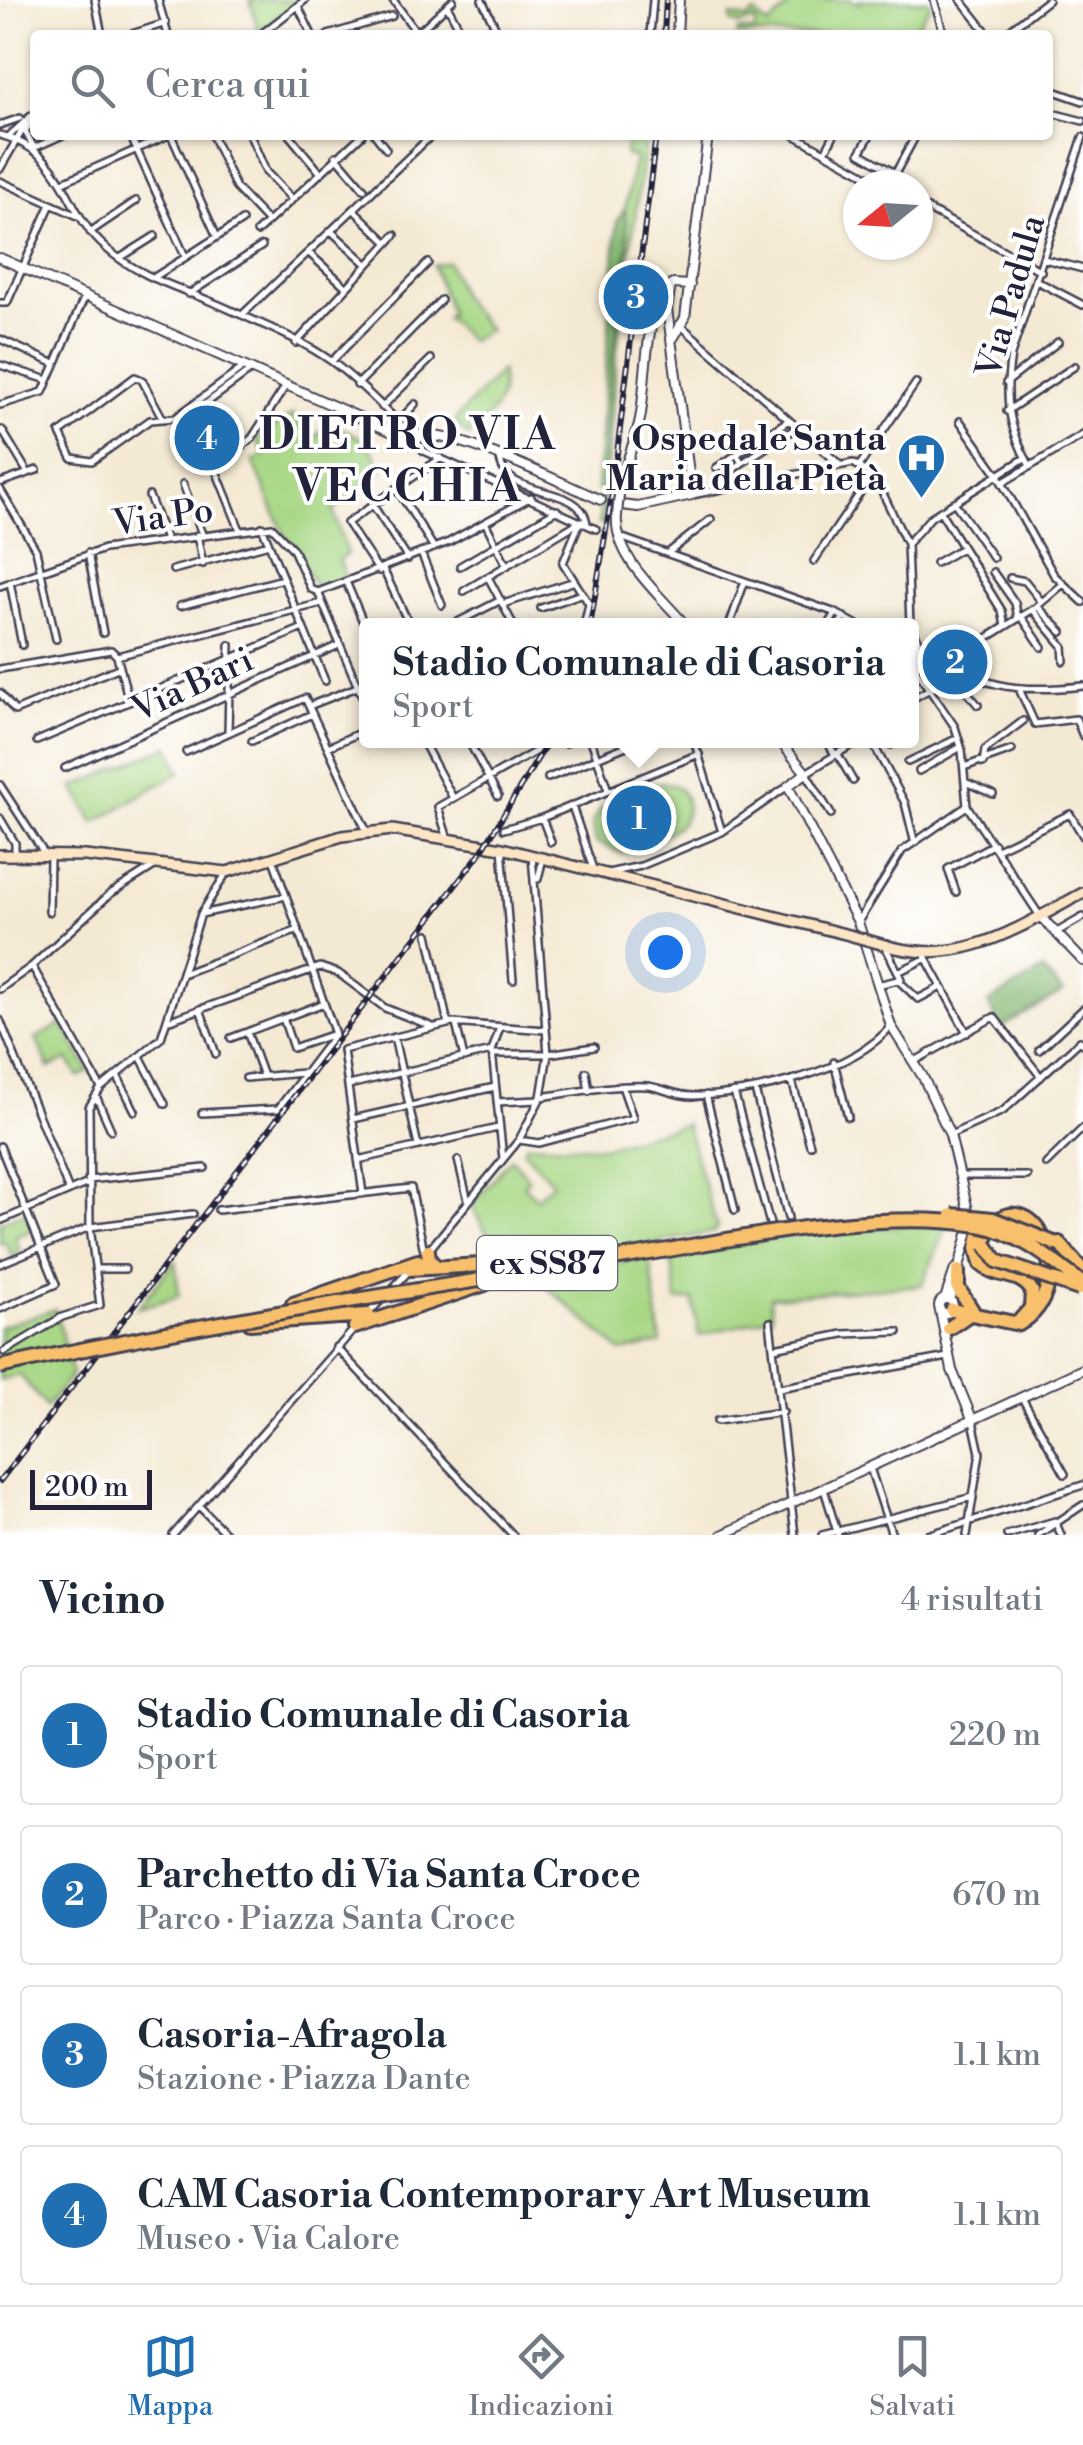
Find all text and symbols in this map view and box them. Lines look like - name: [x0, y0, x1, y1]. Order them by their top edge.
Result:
- search box: [30, 30, 1053, 140]
- icon: search: [65, 58, 120, 113]
- text: Cerca qui: [145, 62, 310, 109]
- north arrow: [843, 170, 933, 260]
- street label: Via Padula: [967, 210, 1055, 384]
- pin: 3: [604, 260, 668, 334]
- pin: 4: [174, 400, 240, 476]
- district label: DIETRO VIA VECCHIA: [259, 407, 557, 516]
- place label: Ospedale Santa Maria della Pietà: [605, 418, 887, 501]
- hospital icon: Ospedale Santa Maria della Pietà: [895, 432, 947, 500]
- street label: Via Po: [109, 489, 216, 546]
- popup: [359, 618, 919, 748]
- pin: 2: [922, 624, 988, 700]
- street label: Via Bari: [124, 639, 260, 733]
- text: Stadio Comunale di Casoria: [393, 640, 885, 687]
- text: Sport: [393, 687, 473, 727]
- pin: 1: [606, 780, 672, 856]
- your location: [640, 927, 691, 978]
- road number: ex SS87: [477, 1236, 617, 1290]
- scale bar: [30, 1465, 152, 1510]
- text: 200 m: [45, 1470, 128, 1505]
- text: Vicino: [40, 1574, 166, 1627]
- text: 4 risultati: [901, 1580, 1043, 1620]
- text: Stadio Comunale di Casoria: [137, 1692, 630, 1739]
- text: 1: [67, 1715, 82, 1755]
- text: 220 m: [949, 1715, 1041, 1755]
- text: Sport: [137, 1739, 218, 1779]
- text: Parchetto di Via Santa Croce: [137, 1852, 641, 1899]
- text: 2: [64, 1875, 85, 1915]
- text: 670 m: [952, 1875, 1041, 1915]
- text: Parco · Piazza Santa Croce: [137, 1899, 516, 1939]
- text: Casoria-Afragola: [137, 2012, 447, 2059]
- text: 3: [65, 2035, 84, 2075]
- text: 1.1 km: [954, 2035, 1041, 2075]
- text: Stazione · Piazza Dante: [137, 2059, 471, 2099]
- text: CAM Casoria Contemporary Art Museum: [137, 2172, 870, 2219]
- text: 4: [64, 2195, 85, 2235]
- text: 1.1 km: [954, 2195, 1041, 2235]
- text: Museo · Via Calore: [137, 2219, 400, 2259]
- tab: Mappa: [128, 2329, 213, 2424]
- tab: Indicazioni: [469, 2329, 614, 2424]
- tab: Salvati: [869, 2329, 955, 2424]

